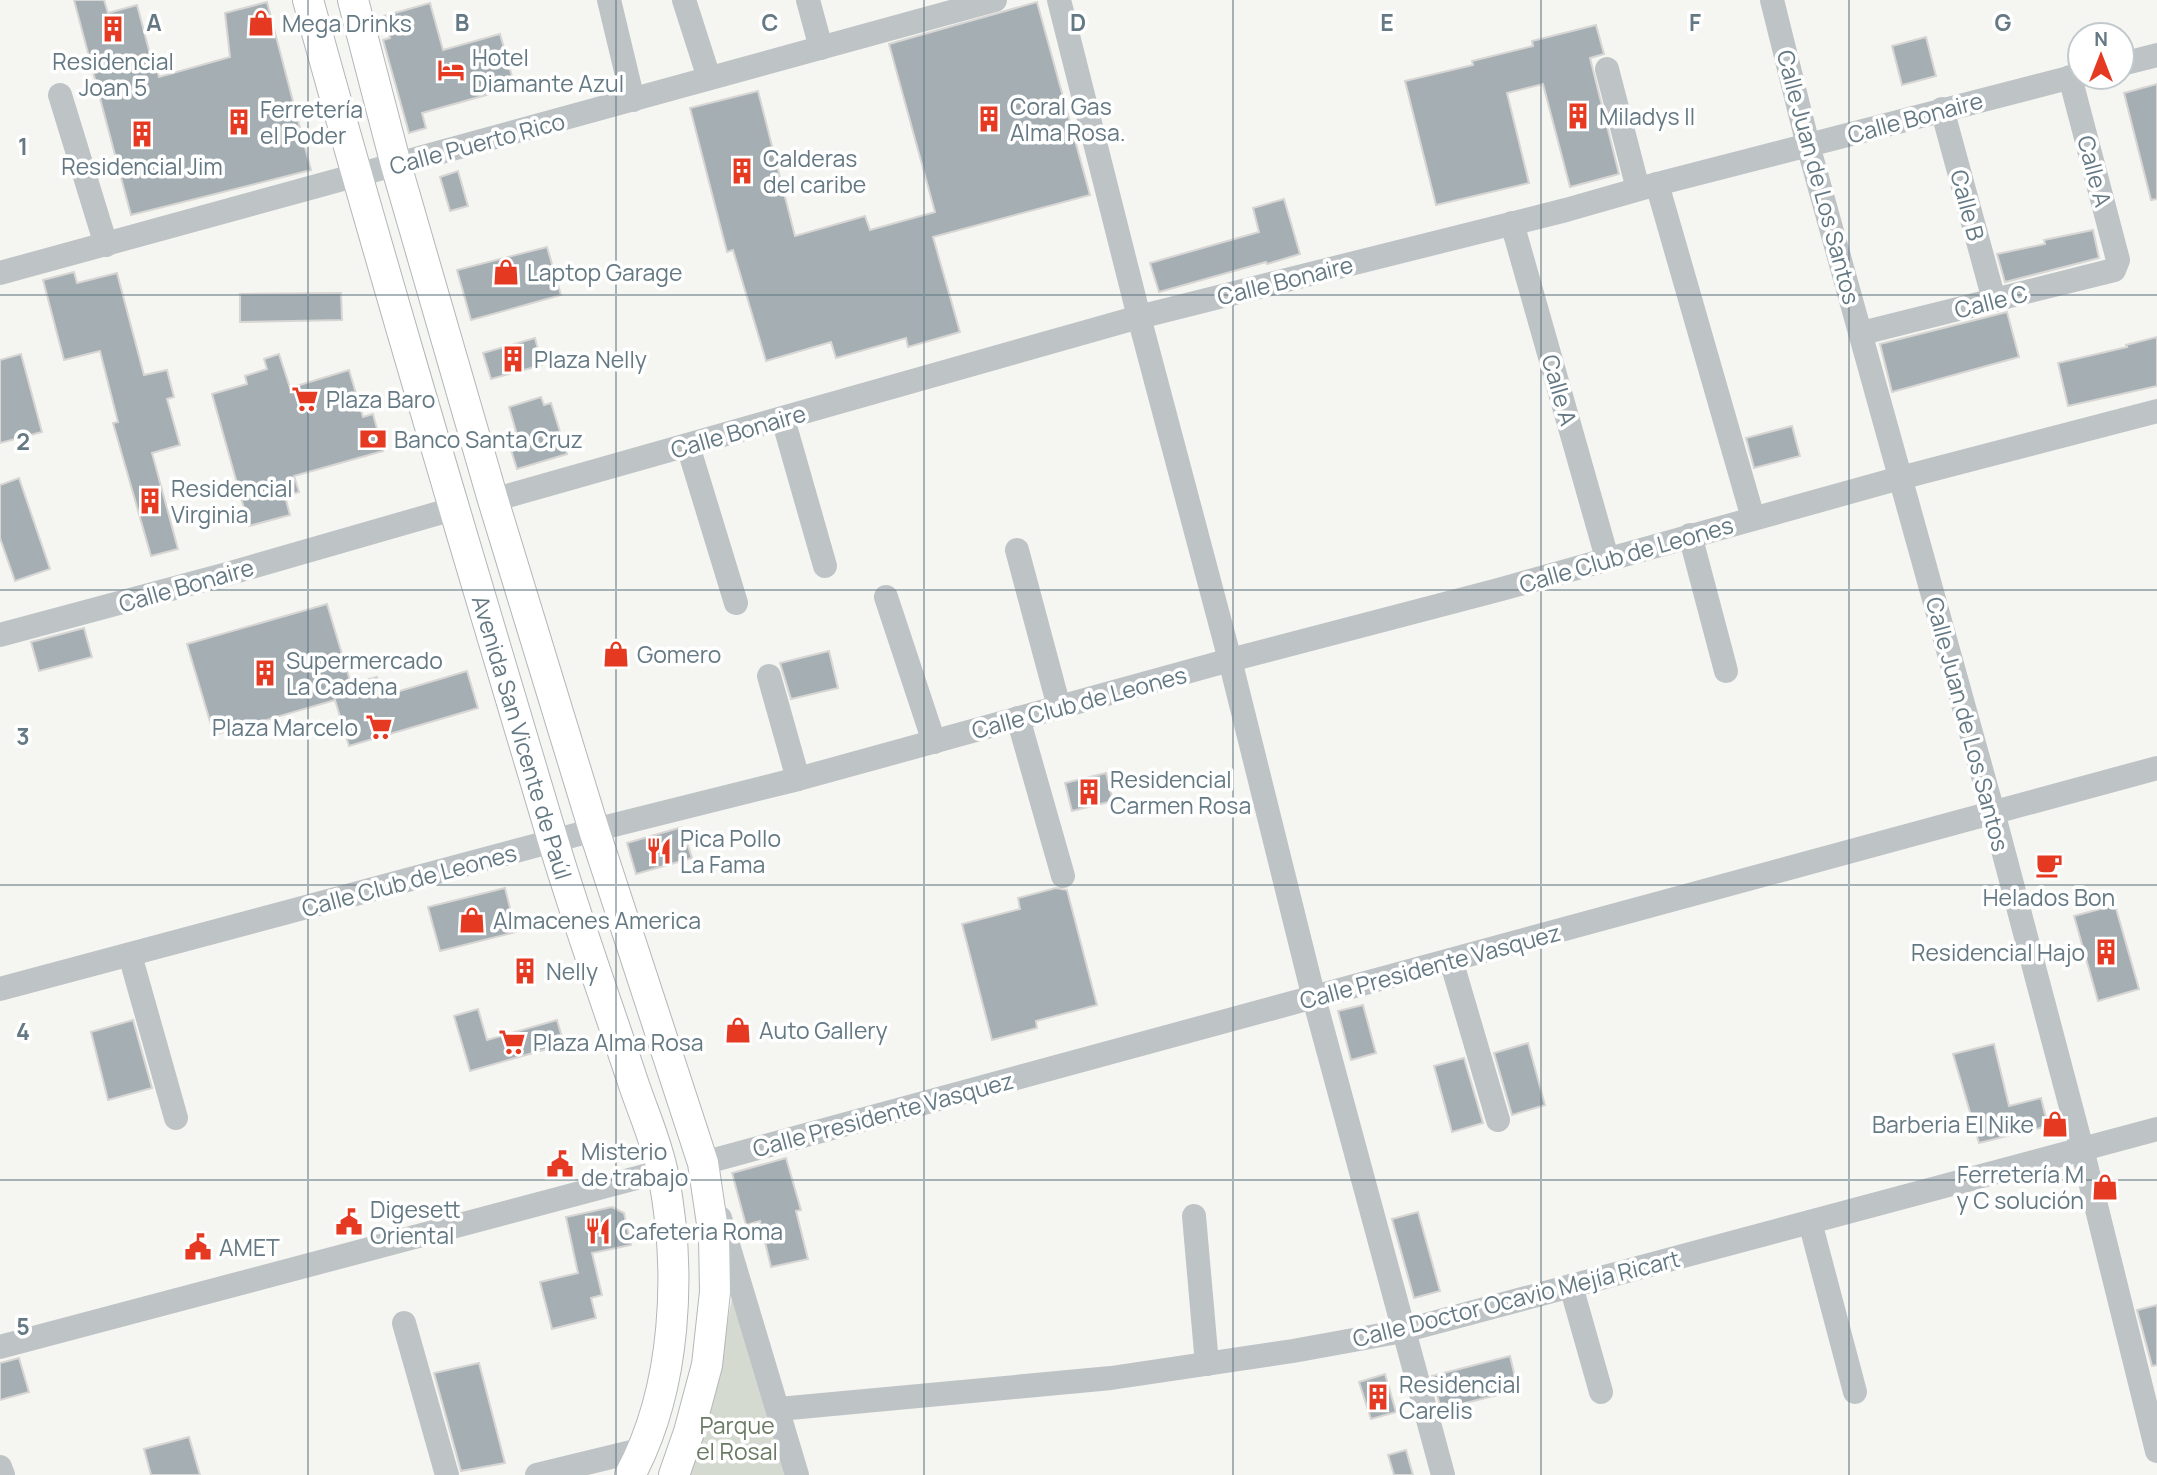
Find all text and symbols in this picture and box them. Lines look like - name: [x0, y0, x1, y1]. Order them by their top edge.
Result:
- text: A: [146, 6, 162, 38]
- text: B: [455, 6, 469, 38]
- text: C: [762, 6, 779, 38]
- text: D: [1070, 6, 1086, 38]
- text: E: [1380, 6, 1394, 38]
- text: F: [1689, 6, 1701, 38]
- text: G: [1995, 6, 2012, 38]
- place label: Mega Drinks: [282, 7, 412, 39]
- shop icon: Mega Drinks: [246, 8, 276, 38]
- building icon: Residencial Joan 5: [98, 14, 128, 44]
- north arrow: [2066, 21, 2136, 91]
- text: N: [2094, 26, 2108, 52]
- place label: Hotel Diamante Azul: [472, 41, 624, 99]
- place label: Residencial Joan 5: [52, 45, 174, 103]
- street label: Calle Juan de Los Santos: [1770, 46, 1868, 308]
- hotel icon: Hotel Diamante Azul: [436, 55, 466, 85]
- street label: Calle Bonaire: [1844, 84, 1986, 150]
- place label: Coral Gas Alma Rosa.: [1010, 90, 1126, 148]
- place label: Ferretería el Poder: [260, 93, 363, 151]
- place label: Miladys II: [1599, 100, 1695, 132]
- building icon: Miladys II: [1563, 101, 1593, 131]
- street label: Calle Puerto Rico: [386, 104, 568, 182]
- building icon: Coral Gas Alma Rosa.: [974, 104, 1004, 134]
- building icon: Ferretería el Poder: [224, 107, 254, 137]
- building icon: Residencial Jim: [127, 119, 157, 149]
- text: 1: [18, 130, 28, 162]
- street label: Calle A: [2070, 132, 2120, 211]
- place label: Calderas del caribe: [763, 142, 866, 200]
- place label: Residencial Jim: [61, 150, 223, 182]
- building icon: Calderas del caribe: [727, 156, 757, 186]
- street label: Calle B: [1943, 166, 1993, 244]
- street label: Calle Bonaire: [1214, 248, 1356, 312]
- place label: Laptop Garage: [527, 256, 682, 288]
- shop icon: Laptop Garage: [491, 257, 521, 287]
- street label: Calle C: [1951, 276, 2031, 326]
- place label: Plaza Nelly: [534, 343, 647, 375]
- building icon: Plaza Nelly: [498, 344, 528, 374]
- street label: Calle A: [1535, 351, 1586, 430]
- place label: Plaza Baro: [326, 383, 435, 415]
- supermarket icon: Plaza Baro: [290, 384, 320, 414]
- street label: Calle Bonaire: [667, 396, 809, 466]
- place label: Banco Santa Cruz: [394, 423, 583, 455]
- bank icon: Banco Santa Cruz: [358, 424, 388, 454]
- text: 2: [16, 425, 30, 457]
- place label: Residencial Virginia: [171, 472, 293, 530]
- building icon: Residencial Virginia: [135, 486, 165, 516]
- street label: Calle Club de Leones: [1515, 508, 1737, 600]
- street label: Calle Bonaire: [115, 550, 257, 620]
- street label: Avenida San Vicente de Paúl: [465, 591, 580, 884]
- street label: Calle Juan de Los Santos: [1919, 593, 2017, 855]
- place label: Gomero: [637, 638, 721, 670]
- shop icon: Gomero: [601, 639, 631, 669]
- place label: Supermercado La Cadena: [286, 644, 443, 702]
- building icon: Supermercado La Cadena: [250, 658, 280, 688]
- street label: Calle Club de Leones: [968, 658, 1190, 746]
- place label: Plaza Marcelo: [212, 711, 358, 743]
- supermarket icon: Plaza Marcelo: [364, 712, 394, 742]
- text: 3: [16, 720, 30, 752]
- place label: Residencial Carmen Rosa: [1110, 763, 1251, 821]
- building icon: Residencial Carmen Rosa: [1074, 777, 1104, 807]
- place label: Pica Pollo La Fama: [680, 822, 781, 880]
- street label: Calle Club de Leones: [298, 836, 520, 924]
- restaurant icon: Pica Pollo La Fama: [644, 836, 674, 866]
- cafe icon: Helados Bon: [2034, 850, 2064, 880]
- place label: Helados Bon: [1983, 881, 2115, 913]
- place label: Almacenes America: [493, 904, 701, 936]
- shop icon: Almacenes America: [457, 905, 487, 935]
- street label: Calle Presidente Vasquez: [1296, 916, 1564, 1016]
- place label: Residencial Hajo: [1911, 936, 2085, 968]
- building icon: Residencial Hajo: [2091, 937, 2121, 967]
- place label: Nelly: [546, 955, 598, 987]
- building icon: Nelly: [510, 956, 540, 986]
- place label: Auto Gallery: [759, 1014, 888, 1046]
- text: 4: [16, 1015, 30, 1047]
- shop icon: Auto Gallery: [723, 1015, 753, 1045]
- place label: Plaza Alma Rosa: [533, 1026, 704, 1058]
- supermarket icon: Plaza Alma Rosa: [497, 1027, 527, 1057]
- street label: Calle Presidente Vasquez: [749, 1064, 1017, 1164]
- place label: Barberia El Nike: [1872, 1108, 2034, 1140]
- shop icon: Barberia El Nike: [2040, 1109, 2070, 1139]
- place label: Misterio de trabajo: [581, 1135, 688, 1193]
- public building icon: Misterio de trabajo: [545, 1149, 575, 1179]
- place label: Ferretería M y C solución: [1956, 1158, 2084, 1216]
- shop icon: Ferretería M y C solución: [2090, 1172, 2120, 1202]
- place label: Digesett Oriental: [370, 1193, 460, 1251]
- public building icon: Digesett Oriental: [334, 1207, 364, 1237]
- place label: Cafeteria Roma: [619, 1215, 783, 1247]
- restaurant icon: Cafeteria Roma: [583, 1216, 613, 1246]
- place label: AMET: [219, 1231, 280, 1263]
- public building icon: AMET: [183, 1232, 213, 1262]
- street label: Calle Doctor Ocavio Mejía Ricart: [1349, 1242, 1683, 1354]
- text: 5: [16, 1310, 30, 1342]
- place label: Residencial Carelis: [1399, 1368, 1521, 1426]
- building icon: Residencial Carelis: [1363, 1382, 1393, 1412]
- park label: Parque el Rosal: [696, 1409, 778, 1467]

